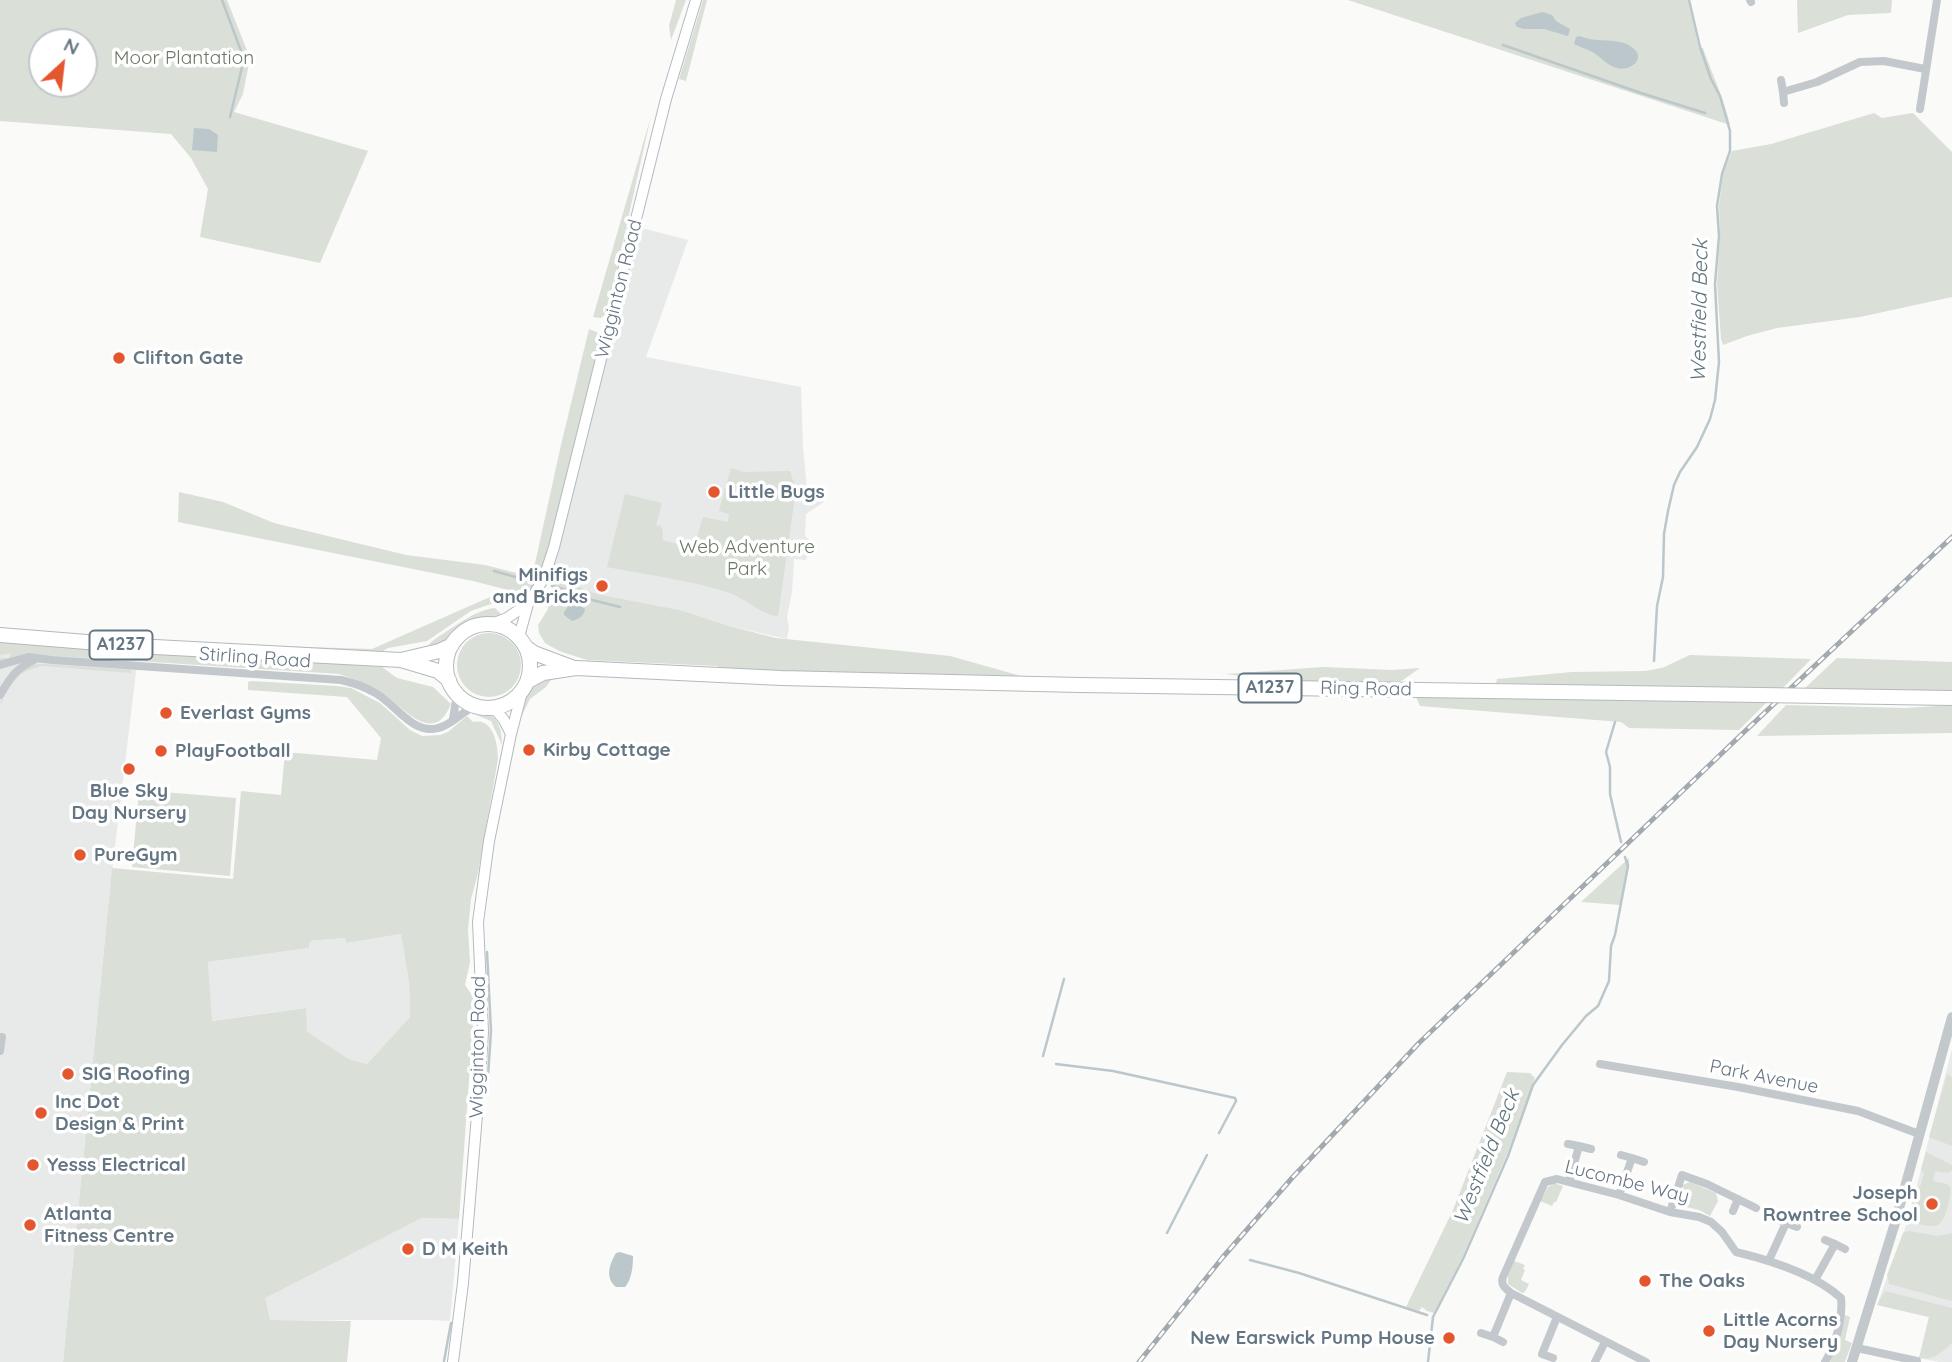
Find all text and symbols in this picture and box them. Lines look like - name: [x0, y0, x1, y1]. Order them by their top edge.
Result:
- north arrow: [28, 28, 98, 98]
- text: N: [60, 32, 83, 60]
- park label: Moor Plantation: [114, 47, 254, 69]
- street label: Wigginton Road: [591, 217, 647, 361]
- water label: Westfield Beck: [1686, 239, 1714, 383]
- place label: Clifton Gate: [133, 347, 243, 369]
- marker: Clifton Gate: [111, 350, 127, 366]
- place label: Little Bugs: [728, 481, 825, 503]
- marker: Little Bugs: [706, 484, 722, 500]
- park label: Web Adventure Park: [679, 536, 815, 580]
- place label: Minifigs and Bricks: [493, 564, 588, 608]
- marker: Minifigs and Bricks: [594, 578, 610, 594]
- road number: A1237: [90, 630, 152, 660]
- street label: Stirling Road: [198, 643, 312, 673]
- road number: A1237: [1238, 674, 1302, 702]
- street label: Ring Road: [1320, 677, 1412, 701]
- place label: Everlast Gyms: [180, 702, 311, 724]
- marker: Everlast Gyms: [158, 705, 174, 721]
- place label: Kirby Cottage: [543, 739, 671, 761]
- place label: PlayFootball: [175, 740, 291, 762]
- marker: Kirby Cottage: [521, 742, 537, 758]
- marker: PlayFootball: [153, 743, 169, 759]
- marker: Blue Sky Day Nursery: [121, 761, 137, 777]
- place label: Blue Sky Day Nursery: [71, 780, 187, 824]
- place label: PureGym: [94, 844, 177, 866]
- marker: PureGym: [72, 847, 88, 863]
- street label: Wigginton Road: [465, 976, 491, 1118]
- street label: Park Avenue: [1708, 1055, 1820, 1099]
- place label: SIG Roofing: [82, 1063, 190, 1085]
- marker: SIG Roofing: [60, 1066, 76, 1082]
- water label: Westfield Beck: [1448, 1086, 1526, 1228]
- place label: Inc Dot Design & Print: [55, 1091, 184, 1135]
- marker: Inc Dot Design & Print: [33, 1105, 49, 1121]
- place label: Yesss Electrical: [47, 1154, 186, 1176]
- street label: Lucombe Way: [1562, 1156, 1692, 1208]
- marker: Yesss Electrical: [25, 1157, 41, 1173]
- place label: Joseph Rowntree School: [1763, 1182, 1918, 1226]
- marker: Joseph Rowntree School: [1924, 1196, 1940, 1212]
- place label: Atlanta Fitness Centre: [44, 1203, 174, 1247]
- marker: Atlanta Fitness Centre: [22, 1217, 38, 1233]
- place label: D M Keith: [422, 1238, 508, 1260]
- marker: D M Keith: [400, 1241, 416, 1257]
- place label: The Oaks: [1659, 1270, 1745, 1292]
- marker: The Oaks: [1637, 1273, 1653, 1289]
- place label: Little Acorns Day Nursery: [1723, 1309, 1838, 1353]
- marker: Little Acorns Day Nursery: [1701, 1323, 1717, 1339]
- place label: New Earswick Pump House: [1190, 1327, 1435, 1349]
- marker: New Earswick Pump House: [1441, 1330, 1457, 1346]

